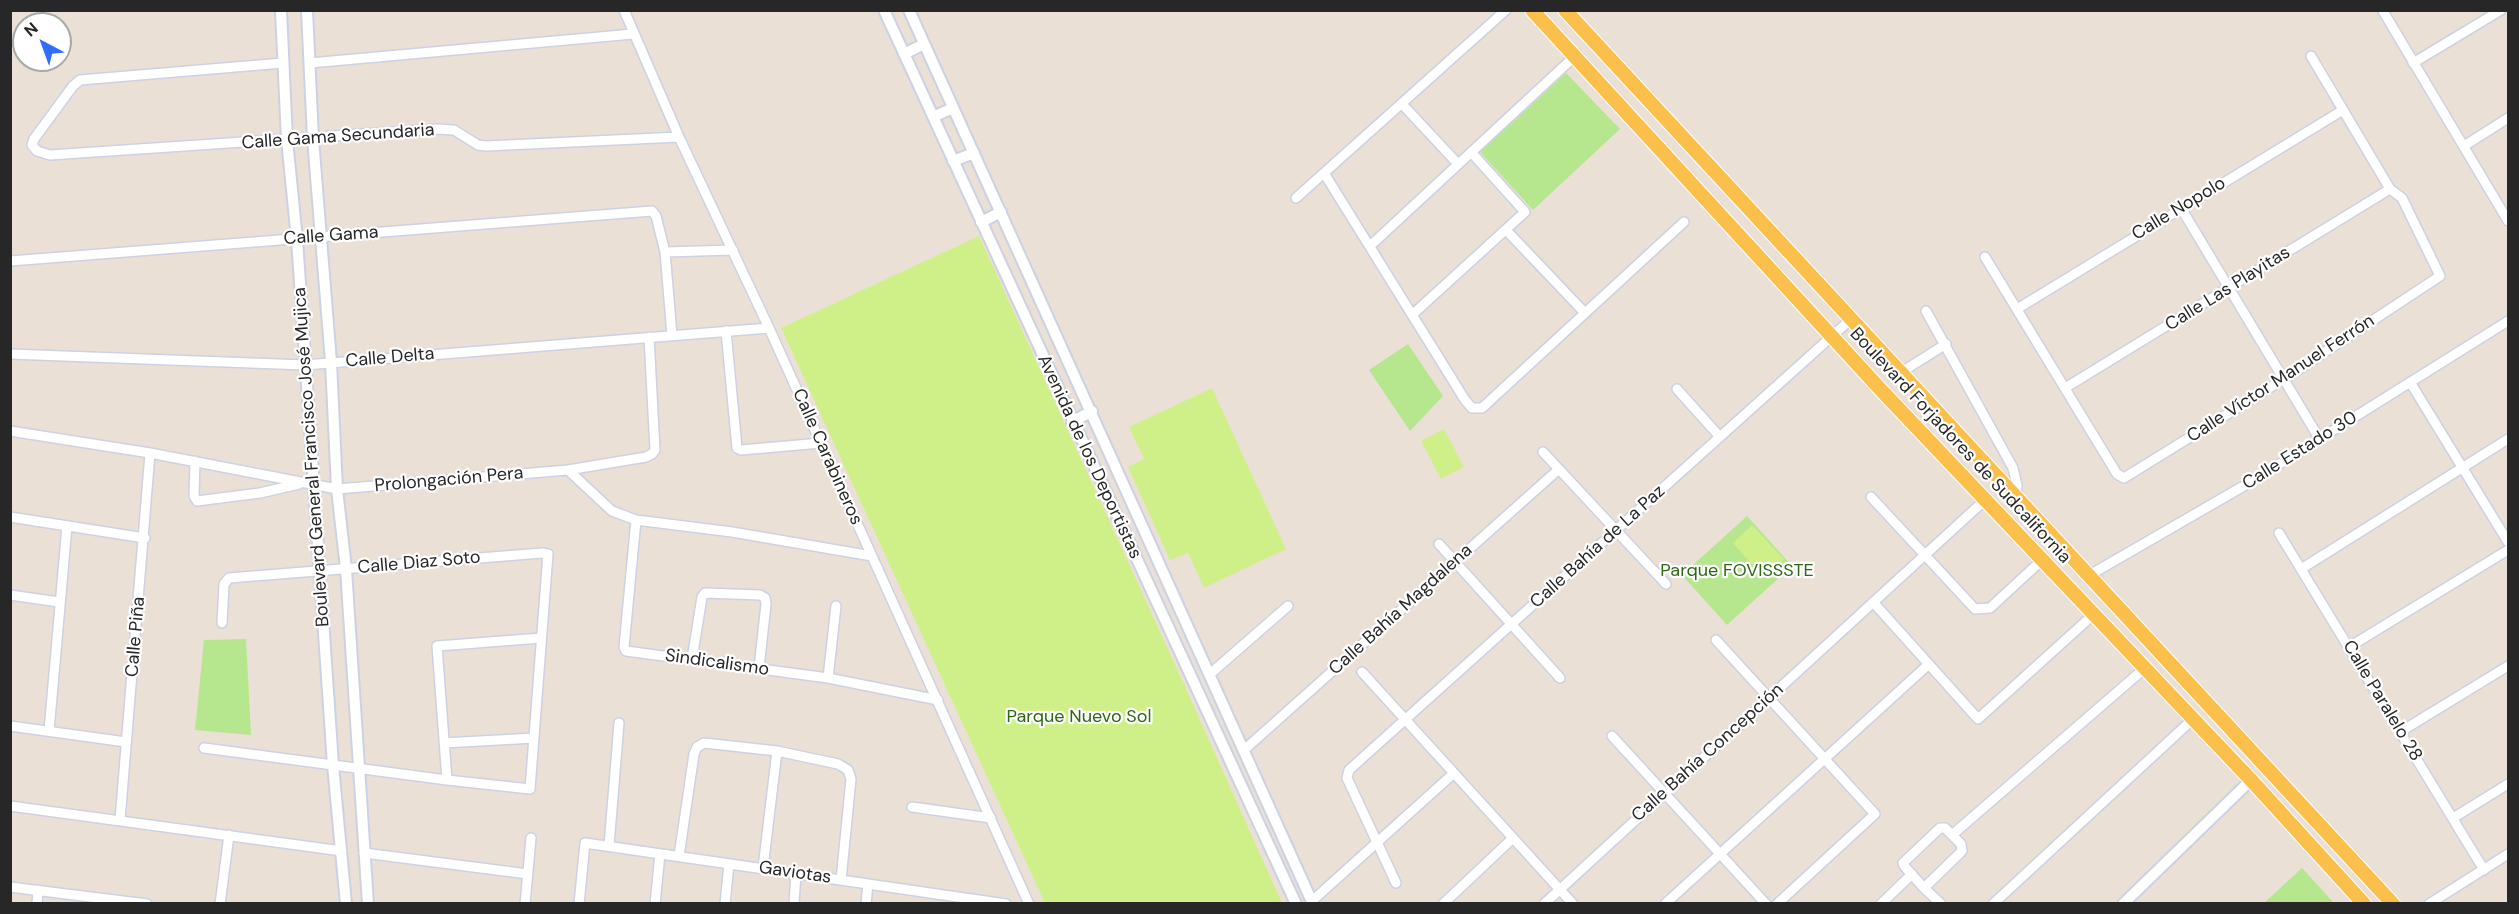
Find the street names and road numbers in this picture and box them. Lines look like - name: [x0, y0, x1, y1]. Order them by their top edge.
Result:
- street label: Calle Gama Secundaria: [241, 119, 435, 155]
- street label: Calle Nopolo: [2128, 173, 2230, 245]
- street label: Calle Gama: [283, 222, 379, 250]
- street label: Calle Las Playitas: [2162, 242, 2294, 336]
- street label: Boulevard General Francisco José Mujica: [289, 286, 335, 628]
- street label: Calle Víctor Manuel Ferrón: [2183, 310, 2379, 448]
- street label: Boulevard Forjadores de Sudcalifornia: [1845, 324, 2075, 568]
- street label: Calle Delta: [345, 343, 435, 373]
- street label: Avenida de los Deportistas: [1032, 352, 1146, 562]
- street label: Calle Carabineros: [787, 385, 867, 529]
- street label: Calle Estado 30: [2239, 407, 2361, 495]
- street label: Prolongación Pera: [374, 463, 524, 497]
- street label: Calle Bahía de La Paz: [1526, 481, 1670, 613]
- street label: Calle Bahía Magdalena: [1325, 540, 1477, 680]
- street label: Calle Diaz Soto: [357, 547, 481, 579]
- street label: Calle Piña: [122, 596, 150, 678]
- street label: Calle Paralelo 28: [2338, 637, 2426, 765]
- street label: Sindicalismo: [664, 645, 770, 681]
- street label: Calle Bahía Concepción: [1628, 679, 1788, 827]
- street label: Gaviotas: [757, 857, 833, 889]

